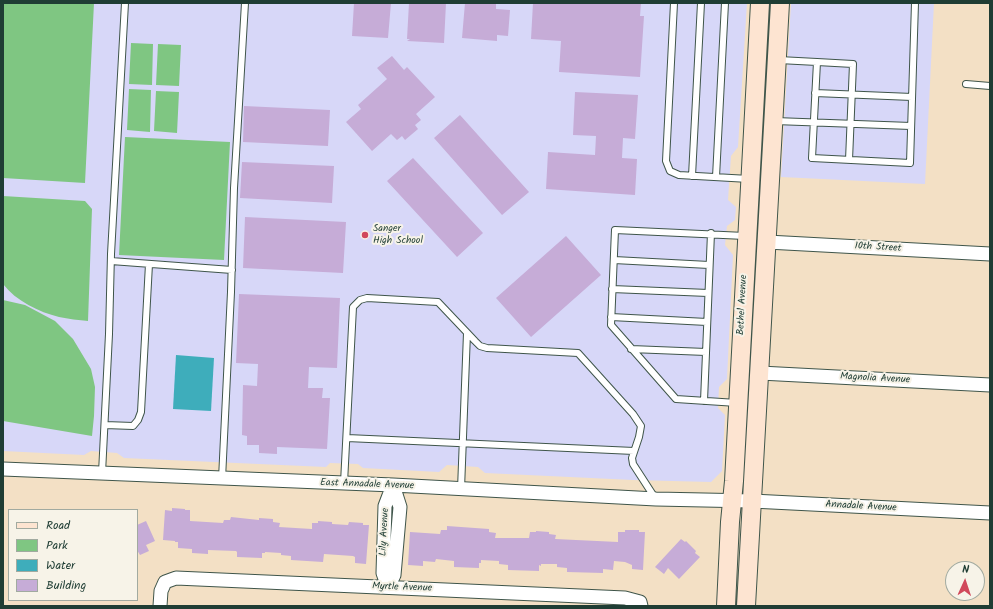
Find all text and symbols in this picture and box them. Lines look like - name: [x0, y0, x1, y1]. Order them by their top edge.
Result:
- place label: Sanger High School: [373, 223, 423, 246]
- marker: Sanger High School: [360, 230, 370, 240]
- street label: 10th Street: [854, 241, 902, 255]
- street label: Bethel Avenue: [735, 274, 751, 336]
- street label: Magnolia Avenue: [840, 371, 910, 387]
- street label: East Annadale Avenue: [320, 477, 414, 493]
- street label: Annadale Avenue: [825, 499, 897, 515]
- street label: Lily Avenue: [378, 508, 392, 556]
- legend: [8, 509, 138, 601]
- text: Road: [46, 516, 70, 535]
- text: Park: [46, 536, 68, 555]
- text: Water: [46, 556, 75, 575]
- north arrow: [945, 561, 985, 601]
- text: N: [962, 561, 970, 579]
- text: Building: [46, 576, 86, 595]
- street label: Myrtle Avenue: [372, 581, 432, 595]

